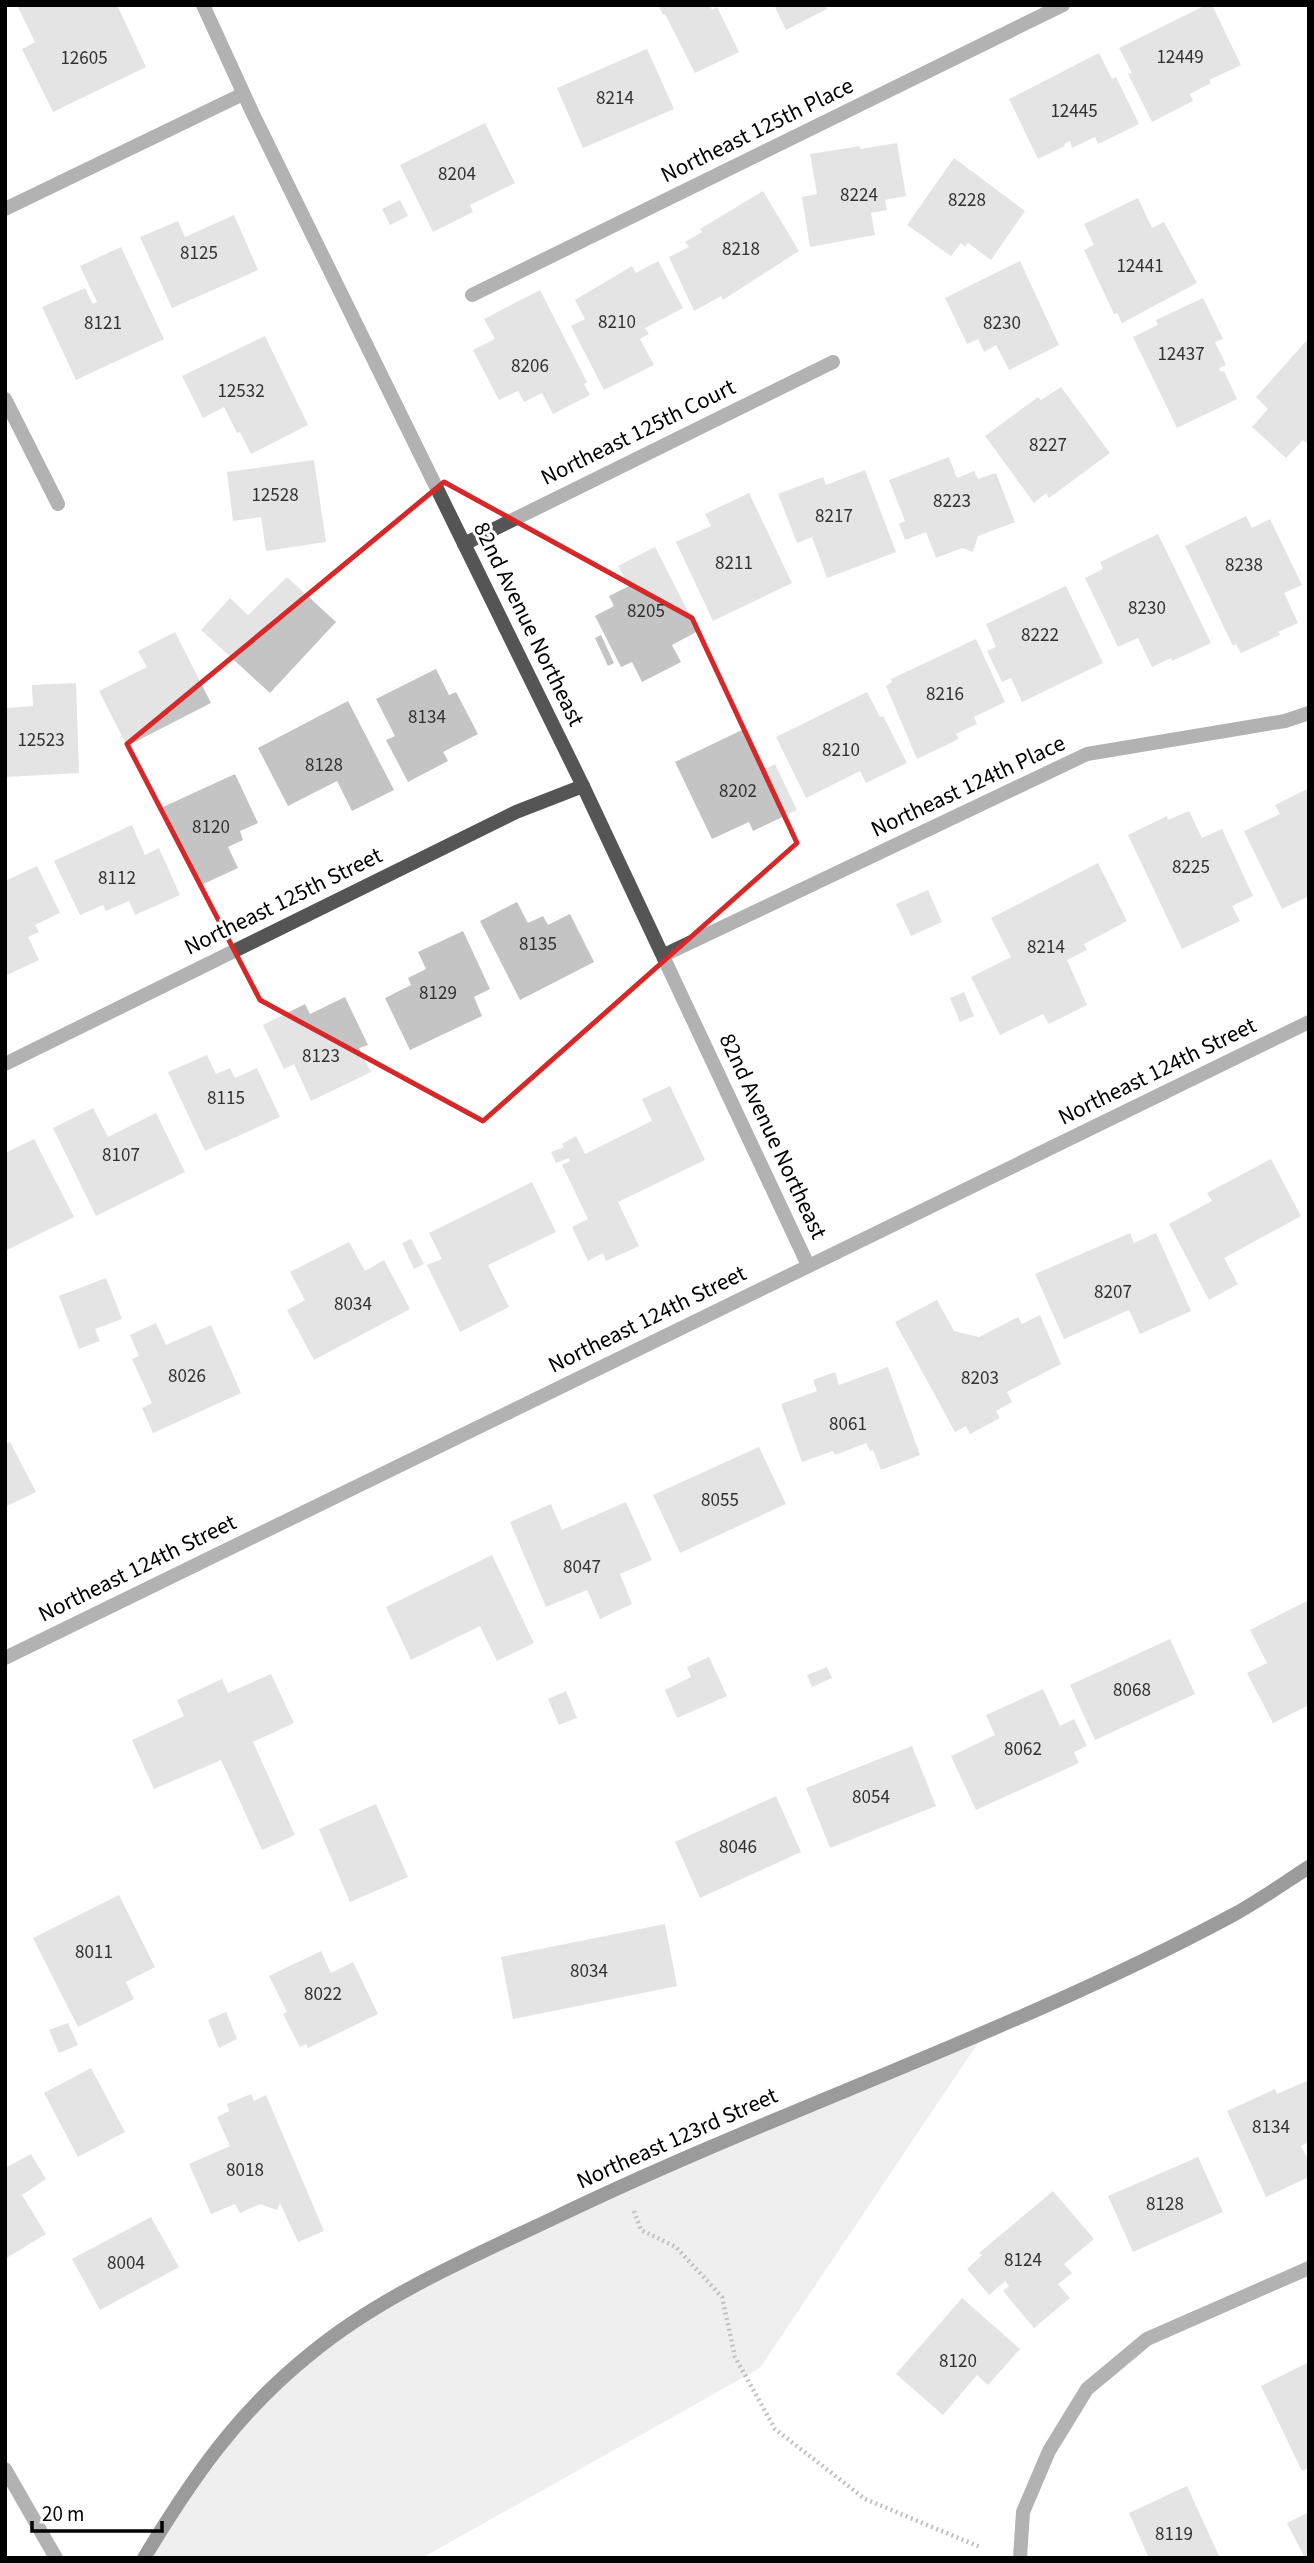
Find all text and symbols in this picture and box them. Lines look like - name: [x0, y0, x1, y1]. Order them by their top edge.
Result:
- house number: 12449: [1156, 44, 1204, 71]
- house number: 12605: [60, 45, 108, 72]
- street label: Northeast 125th Place: [655, 69, 859, 191]
- house number: 8214: [596, 85, 634, 112]
- house number: 12445: [1050, 98, 1098, 125]
- house number: 8204: [438, 161, 476, 188]
- house number: 8224: [840, 182, 878, 209]
- house number: 8228: [948, 187, 986, 214]
- house number: 8218: [722, 236, 760, 263]
- house number: 8125: [180, 240, 218, 267]
- house number: 12441: [1116, 253, 1164, 280]
- house number: 8210: [598, 309, 636, 336]
- house number: 8121: [84, 310, 122, 337]
- house number: 8230: [983, 310, 1021, 337]
- house number: 12437: [1157, 341, 1205, 368]
- house number: 8206: [511, 353, 549, 380]
- street label: Northeast 125th Court: [535, 370, 741, 493]
- house number: 12532: [217, 378, 265, 405]
- house number: 8227: [1029, 432, 1067, 459]
- house number: 12528: [251, 482, 299, 509]
- house number: 8223: [933, 488, 971, 515]
- house number: 8217: [815, 503, 853, 530]
- street label: 82nd Avenue Northeast: [465, 516, 593, 732]
- house number: 8211: [715, 550, 753, 577]
- house number: 8238: [1225, 552, 1263, 579]
- house number: 8230: [1128, 595, 1166, 622]
- house number: 8205: [627, 598, 665, 625]
- house number: 8222: [1021, 622, 1059, 649]
- house number: 8216: [926, 681, 964, 708]
- house number: 8134: [408, 704, 446, 731]
- street label: Northeast 124th Place: [865, 726, 1071, 846]
- house number: 12523: [17, 727, 65, 754]
- house number: 8210: [822, 737, 860, 764]
- house number: 8128: [305, 752, 343, 779]
- house number: 8202: [719, 778, 757, 805]
- house number: 8120: [192, 814, 230, 841]
- street label: Northeast 125th Street: [178, 839, 388, 963]
- house number: 8225: [1172, 854, 1210, 881]
- house number: 8112: [98, 865, 136, 892]
- house number: 8135: [519, 931, 557, 958]
- house number: 8214: [1027, 934, 1065, 961]
- house number: 8129: [419, 980, 457, 1007]
- street label: Northeast 124th Street: [1052, 1009, 1262, 1133]
- street label: 82nd Avenue Northeast: [711, 1028, 835, 1244]
- house number: 8123: [302, 1043, 340, 1070]
- house number: 8115: [207, 1085, 245, 1112]
- house number: 8107: [102, 1142, 140, 1169]
- street label: Northeast 124th Street: [542, 1257, 752, 1381]
- house number: 8207: [1094, 1279, 1132, 1306]
- house number: 8034: [334, 1291, 372, 1318]
- house number: 8026: [168, 1363, 206, 1390]
- house number: 8203: [961, 1365, 999, 1392]
- house number: 8061: [829, 1411, 867, 1438]
- house number: 8055: [701, 1487, 739, 1514]
- street label: Northeast 124th Street: [32, 1506, 242, 1630]
- house number: 8047: [563, 1554, 601, 1581]
- house number: 8068: [1113, 1677, 1151, 1704]
- house number: 8062: [1004, 1736, 1042, 1763]
- house number: 8054: [852, 1784, 890, 1811]
- house number: 8046: [719, 1834, 757, 1861]
- house number: 8011: [75, 1939, 113, 1966]
- house number: 8034: [570, 1958, 608, 1985]
- house number: 8022: [304, 1981, 342, 2008]
- street label: Northeast 123rd Street: [571, 2079, 783, 2197]
- house number: 8134: [1252, 2114, 1290, 2141]
- house number: 8018: [226, 2157, 264, 2184]
- house number: 8128: [1146, 2191, 1184, 2218]
- house number: 8124: [1004, 2247, 1042, 2274]
- house number: 8004: [107, 2250, 145, 2277]
- house number: 8120: [939, 2348, 977, 2375]
- scale bar: [32, 2490, 161, 2534]
- text: 20 m: [42, 2499, 84, 2529]
- house number: 8119: [1155, 2521, 1193, 2548]

